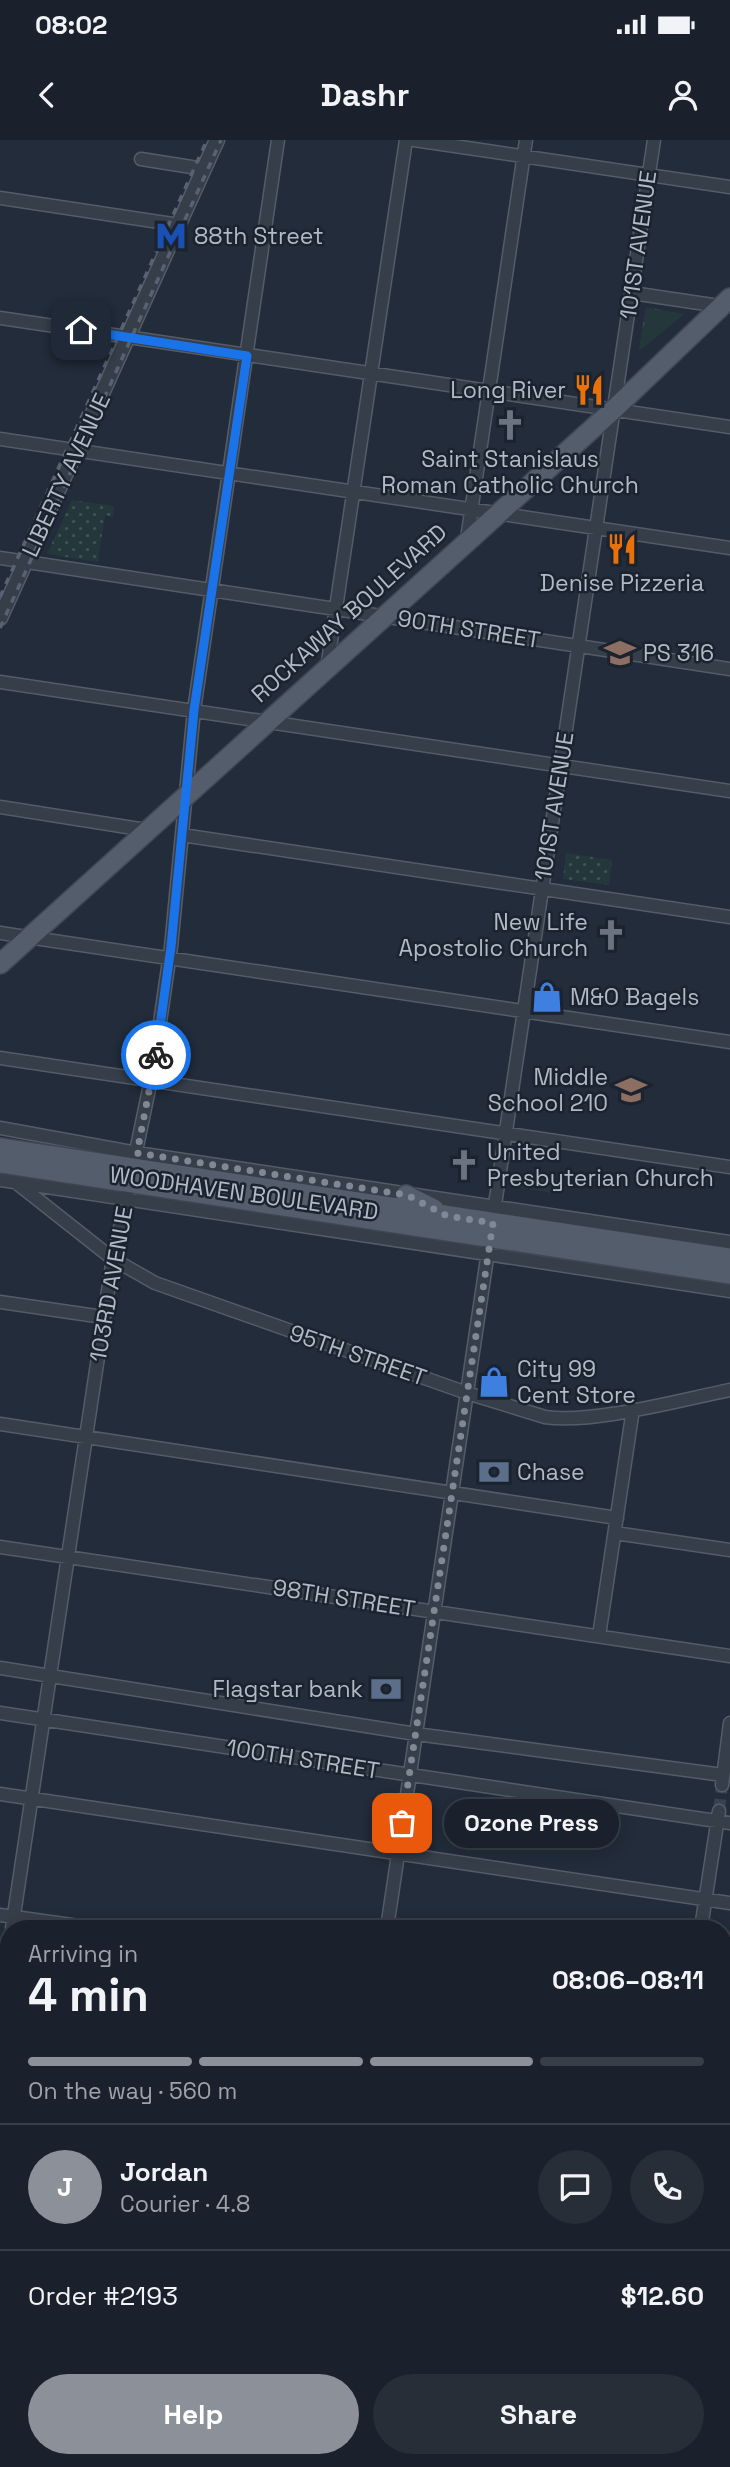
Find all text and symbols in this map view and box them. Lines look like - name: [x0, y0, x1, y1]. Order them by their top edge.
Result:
- text: 08:02: [35, 8, 108, 42]
- text: Dashr: [321, 75, 409, 115]
- icon: back: [28, 76, 66, 114]
- icon: person: [664, 76, 702, 114]
- street label: 101ST AVENUE: [613, 169, 663, 321]
- metro station icon: 88th Street: [154, 219, 188, 253]
- place label: 88th Street: [194, 221, 324, 251]
- pin: [51, 300, 111, 360]
- icon: home: [62, 311, 100, 349]
- restaurant icon: Long River: [572, 373, 606, 407]
- place label: Long River: [450, 375, 566, 405]
- street label: LIBERTY AVENUE: [15, 388, 117, 562]
- church icon: Saint Stanislaus Roman Catholic Church: [493, 408, 527, 442]
- place label: Saint Stanislaus Roman Catholic Church: [381, 444, 639, 500]
- street label: ROCKAWAY BOULEVARD: [245, 517, 453, 709]
- restaurant icon: Denise Pizzeria: [605, 532, 639, 566]
- place label: Denise Pizzeria: [540, 568, 704, 598]
- street label: 90TH STREET: [395, 603, 543, 655]
- school or university icon: PS 316: [603, 636, 637, 670]
- place label: PS 316: [643, 638, 714, 668]
- street label: 101ST AVENUE: [527, 730, 581, 882]
- place label: New Life Apostolic Church: [398, 907, 588, 963]
- church icon: New Life Apostolic Church: [594, 918, 628, 952]
- shop icon: M&O Bagels: [530, 980, 564, 1014]
- place label: M&O Bagels: [570, 982, 699, 1012]
- courier: [121, 1020, 191, 1090]
- icon: bike: [137, 1036, 175, 1074]
- place label: Middle School 210: [488, 1062, 608, 1118]
- school or university icon: Middle School 210: [614, 1073, 648, 1107]
- place label: United Presbyterian Church: [487, 1137, 714, 1193]
- church icon: United Presbyterian Church: [447, 1148, 481, 1182]
- street label: WOODHAVEN BOULEVARD: [108, 1159, 380, 1227]
- street label: 103RD AVENUE: [83, 1204, 139, 1364]
- street label: 95TH STREET: [285, 1318, 431, 1392]
- place label: City 99 Cent Store: [517, 1354, 636, 1410]
- shop icon: City 99 Cent Store: [477, 1365, 511, 1399]
- bank icon: Chase: [477, 1455, 511, 1489]
- place label: Chase: [517, 1457, 585, 1487]
- street label: 98TH STREET: [271, 1572, 417, 1624]
- bank icon: Flagstar bank: [369, 1672, 403, 1706]
- place label: Flagstar bank: [213, 1674, 363, 1704]
- street label: 100TH STREET: [224, 1732, 382, 1786]
- pin: [372, 1793, 432, 1853]
- callout: Ozone Press: [444, 1798, 619, 1848]
- icon: bag: [383, 1804, 421, 1842]
- text: Ozone Press: [464, 1808, 599, 1838]
- text: Arriving in: [28, 1939, 138, 1969]
- text: 08:06–08:11: [552, 1963, 704, 1997]
- text: 4 min: [28, 1966, 149, 2024]
- text: On the way · 560 m: [28, 2076, 237, 2106]
- button: chat: [538, 2150, 612, 2224]
- button: phone: [630, 2150, 704, 2224]
- text: Jordan: [120, 2155, 208, 2189]
- text: J: [57, 2170, 73, 2204]
- text: Courier · 4.8: [120, 2189, 250, 2219]
- text: Order #2193: [28, 2279, 178, 2313]
- text: $12.60: [621, 2279, 704, 2313]
- button: Help: [28, 2374, 359, 2454]
- button: Share: [373, 2374, 704, 2454]

